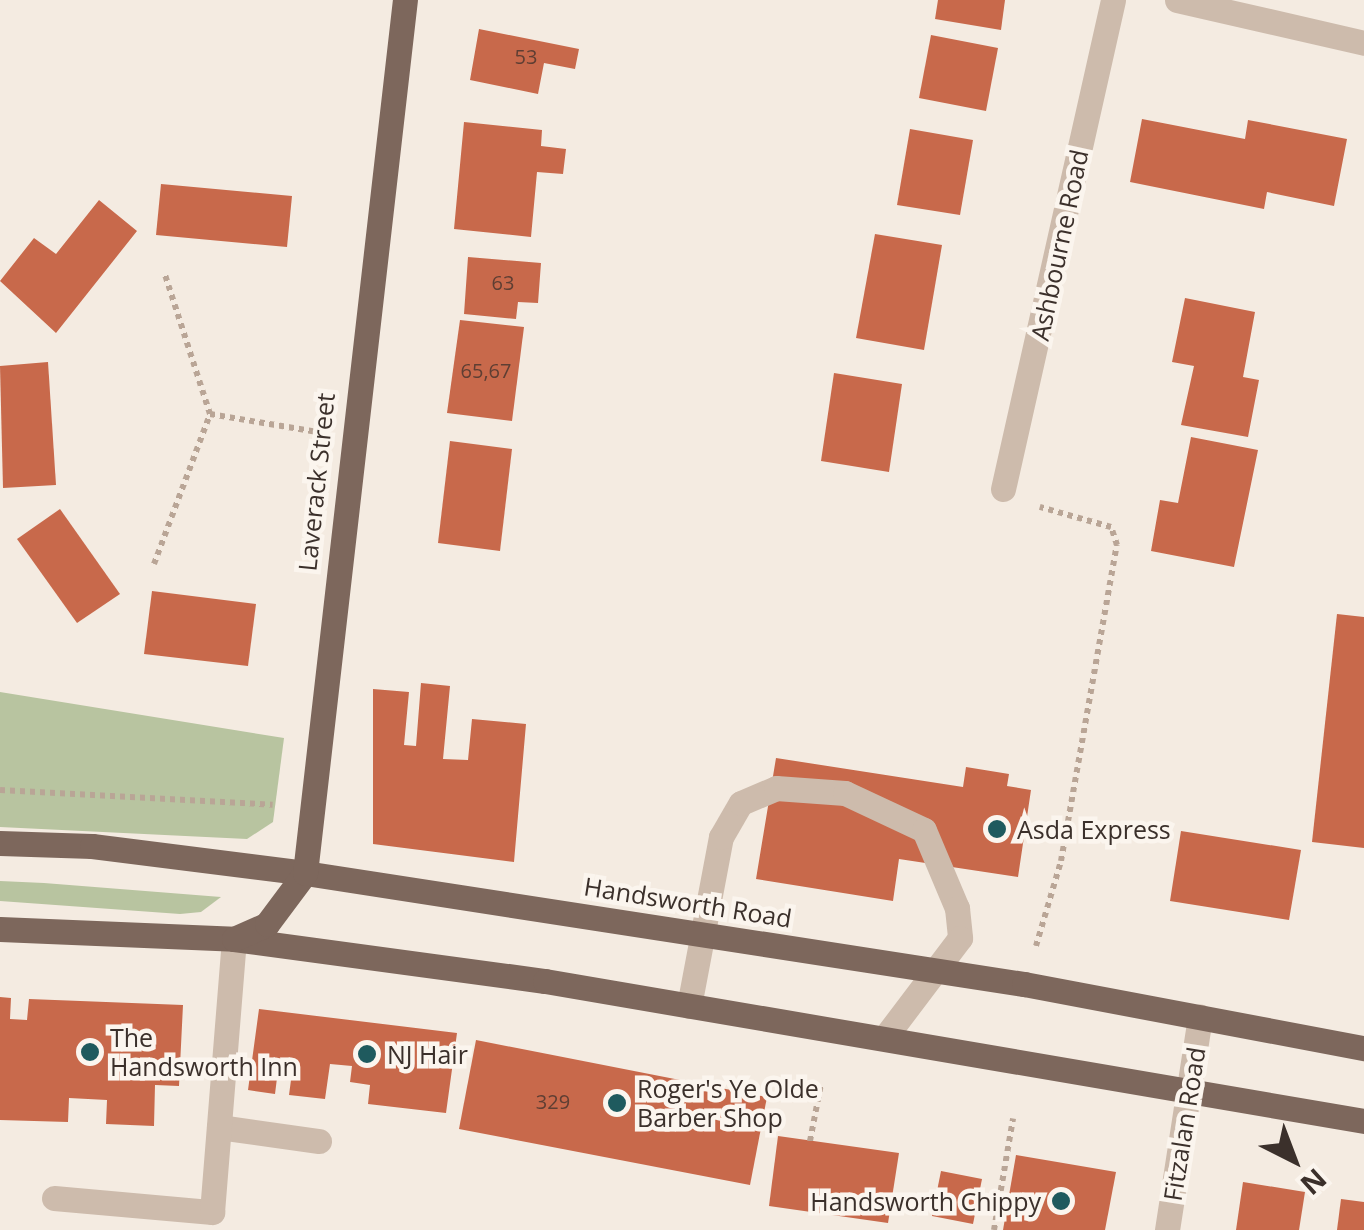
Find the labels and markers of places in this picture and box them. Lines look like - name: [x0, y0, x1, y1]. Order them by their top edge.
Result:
- place label: Asda Express: [1017, 814, 1171, 844]
- marker: Asda Express: [986, 818, 1008, 840]
- place label: The Handsworth Inn: [110, 1023, 298, 1082]
- place label: NJ Hair: [387, 1039, 468, 1069]
- marker: The Handsworth Inn: [79, 1041, 101, 1063]
- marker: NJ Hair: [356, 1043, 378, 1065]
- place label: Roger's Ye Olde Barber Shop: [637, 1074, 819, 1133]
- marker: Roger's Ye Olde Barber Shop: [606, 1092, 628, 1114]
- place label: Handsworth Chippy: [810, 1186, 1041, 1216]
- marker: Handsworth Chippy: [1050, 1190, 1072, 1212]

